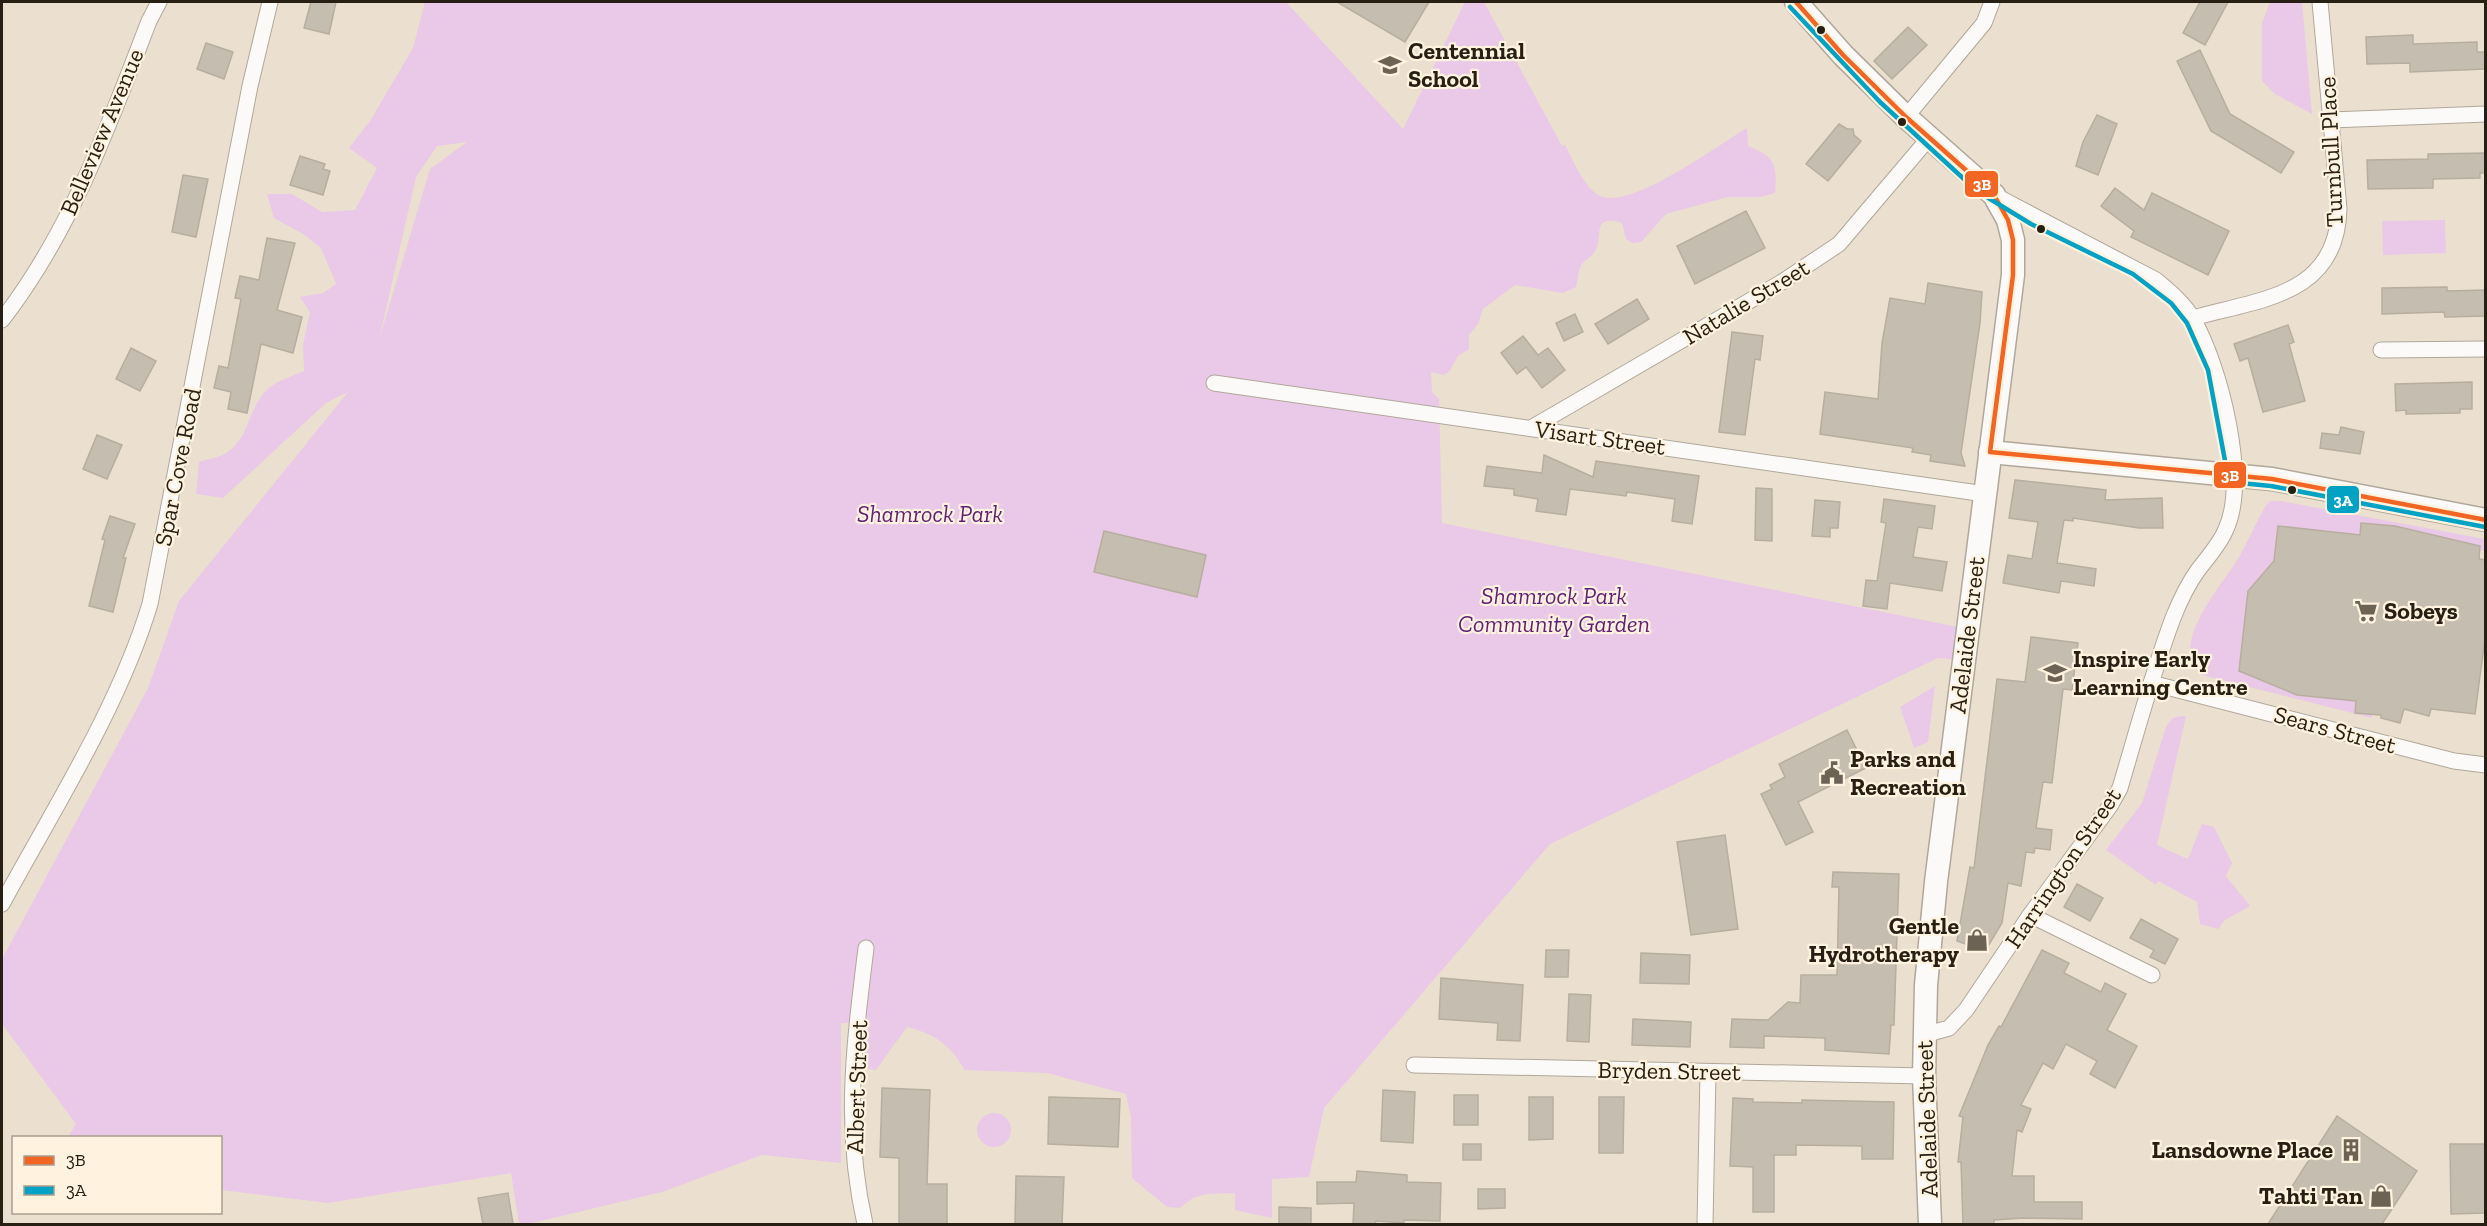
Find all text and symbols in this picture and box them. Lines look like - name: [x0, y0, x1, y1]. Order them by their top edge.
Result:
- unlabelled marker: [1815, 24, 1827, 36]
- place label: Centennial School: [1408, 36, 1525, 93]
- street label: Belleview Avenue: [53, 44, 150, 219]
- school or university icon: Centennial School: [1377, 52, 1403, 78]
- street label: Turnbull Place: [2312, 76, 2349, 228]
- unlabelled marker: [1896, 116, 1908, 128]
- line badge: 3B: [1964, 170, 1999, 198]
- text: 3B: [1973, 175, 1991, 194]
- unlabelled marker: [2035, 223, 2047, 235]
- street label: Natalie Street: [1677, 252, 1814, 351]
- street label: Spar Cove Road: [148, 385, 207, 548]
- street label: Visart Street: [1532, 414, 1667, 461]
- line badge: 3B: [2213, 461, 2247, 489]
- text: 3B: [2221, 466, 2239, 485]
- unlabelled marker: [2286, 484, 2298, 496]
- line badge: 3A: [2326, 485, 2360, 514]
- text: 3A: [2333, 491, 2353, 510]
- park label: Shamrock Park: [857, 499, 1003, 528]
- street label: Adelaide Street: [1943, 555, 1991, 715]
- park label: Shamrock Park Community Garden: [1458, 581, 1650, 638]
- place label: Sobeys: [2384, 596, 2458, 625]
- supermarket icon: Sobeys: [2353, 598, 2379, 624]
- place label: Inspire Early Learning Centre: [2073, 644, 2248, 701]
- school or university icon: Inspire Early Learning Centre: [2042, 660, 2068, 686]
- street label: Sears Street: [2271, 699, 2399, 760]
- place label: Parks and Recreation: [1850, 744, 1966, 801]
- public building icon: Parks and Recreation: [1819, 760, 1845, 786]
- street label: Harrington Street: [1998, 782, 2127, 953]
- place label: Gentle Hydrotherapy: [1808, 911, 1959, 968]
- shop icon: Gentle Hydrotherapy: [1964, 927, 1990, 953]
- street label: Albert Street: [840, 1020, 873, 1154]
- street label: Adelaide Street: [1909, 1040, 1944, 1198]
- street label: Bryden Street: [1597, 1055, 1741, 1086]
- place label: Lansdowne Place: [2151, 1135, 2333, 1164]
- legend: [12, 1136, 222, 1214]
- building icon: Lansdowne Place: [2338, 1137, 2364, 1163]
- text: 3B: [66, 1149, 86, 1171]
- text: 3A: [66, 1179, 87, 1201]
- place label: Tahti Tan: [2259, 1181, 2363, 1210]
- shop icon: Tahti Tan: [2368, 1183, 2394, 1209]

